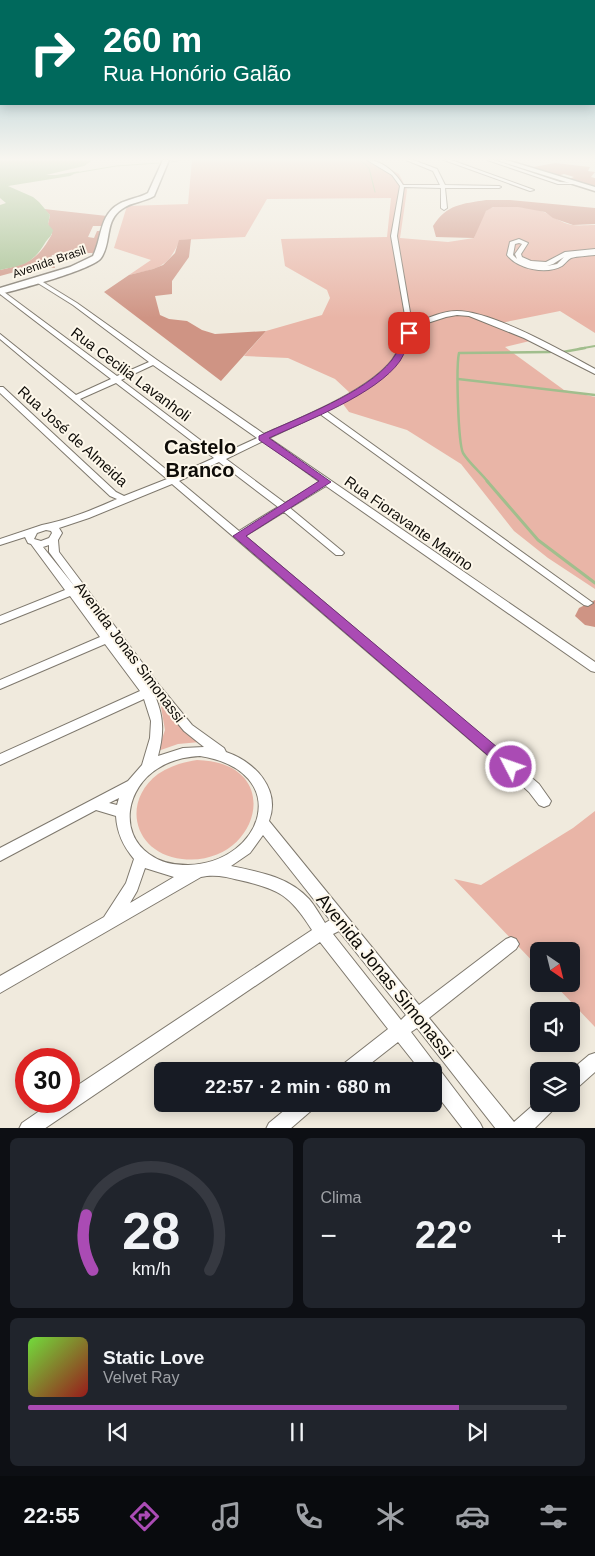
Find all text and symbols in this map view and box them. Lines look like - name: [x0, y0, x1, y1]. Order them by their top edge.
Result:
- icon: right: [20, 20, 85, 85]
- text: 260 m: [103, 20, 202, 59]
- text: Rua Honório Galão: [103, 61, 291, 86]
- street label: Avenida Brasil: [11, 243, 87, 281]
- pin: [388, 312, 430, 354]
- icon: arrive: [395, 319, 423, 347]
- street label: Rua Cecilia Lavanholi: [68, 324, 194, 424]
- street label: Rua José de Almeida: [15, 382, 132, 490]
- district label: Castelo Branco: [164, 436, 236, 481]
- street label: Rua Fioravante Marino: [342, 472, 476, 574]
- street label: Avenida Jonas Simonassi: [72, 578, 188, 726]
- position arrow: [484, 740, 536, 792]
- street label: Avenida Jonas Simonassi: [312, 890, 458, 1062]
- north arrow: [530, 942, 580, 992]
- map controls: [530, 942, 580, 1112]
- button: sound: [530, 1002, 580, 1052]
- speed limit sign: 30: [15, 1048, 80, 1113]
- button: layers: [530, 1062, 580, 1112]
- text: 22:57 · 2 min · 680 m: [205, 1076, 391, 1097]
- text: Clima: [321, 1189, 361, 1206]
- text: 28: [122, 1202, 180, 1260]
- text: 22°: [415, 1214, 472, 1256]
- text: −: [321, 1220, 337, 1251]
- text: +: [551, 1220, 567, 1251]
- text: km/h: [132, 1259, 171, 1279]
- text: Static Love: [103, 1347, 204, 1368]
- text: Velvet Ray: [103, 1369, 179, 1386]
- icon: previous: [104, 1418, 132, 1446]
- icon: pause: [283, 1418, 311, 1446]
- icon: next: [463, 1418, 491, 1446]
- icon: directions: [127, 1499, 162, 1534]
- icon: music: [209, 1499, 244, 1534]
- icon: phone: [291, 1499, 326, 1534]
- icon: climate: [373, 1499, 408, 1534]
- icon: car: [455, 1499, 490, 1534]
- icon: filters: [536, 1499, 571, 1534]
- text: 22:55: [23, 1503, 80, 1528]

